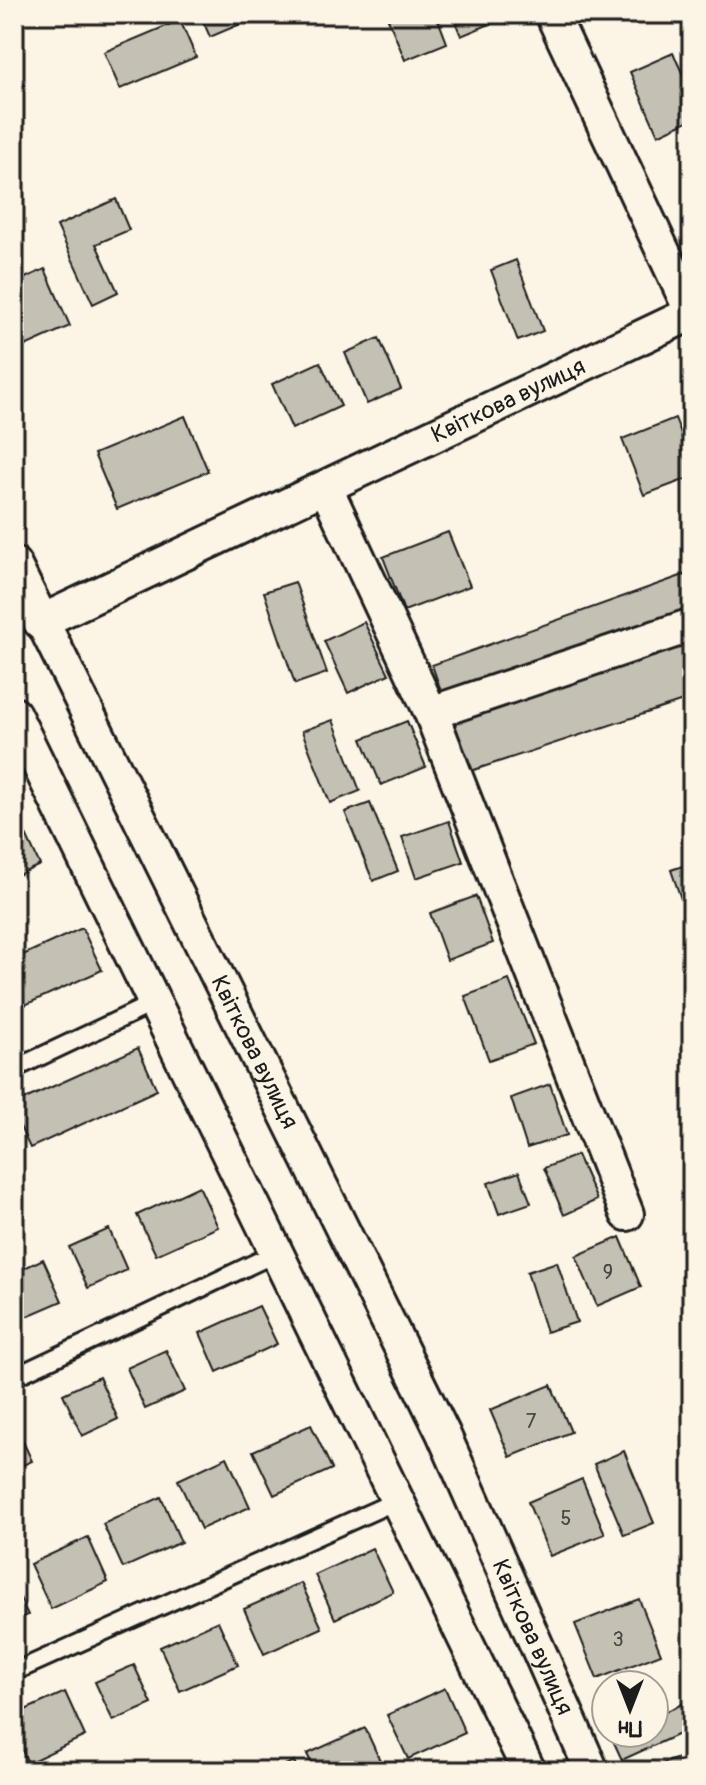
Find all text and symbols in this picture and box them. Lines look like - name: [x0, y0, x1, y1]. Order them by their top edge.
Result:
- street label: Квіткова вулиця: [427, 352, 590, 450]
- street label: Квіткова вулиця: [204, 971, 304, 1133]
- house number: 9: [603, 1260, 613, 1285]
- house number: 7: [526, 1409, 537, 1434]
- house number: 5: [561, 1506, 571, 1531]
- street label: Квіткова вулиця: [485, 1555, 579, 1719]
- house number: 3: [612, 1627, 624, 1652]
- north arrow: [590, 1669, 670, 1749]
- text: Пн: [618, 1714, 642, 1742]

